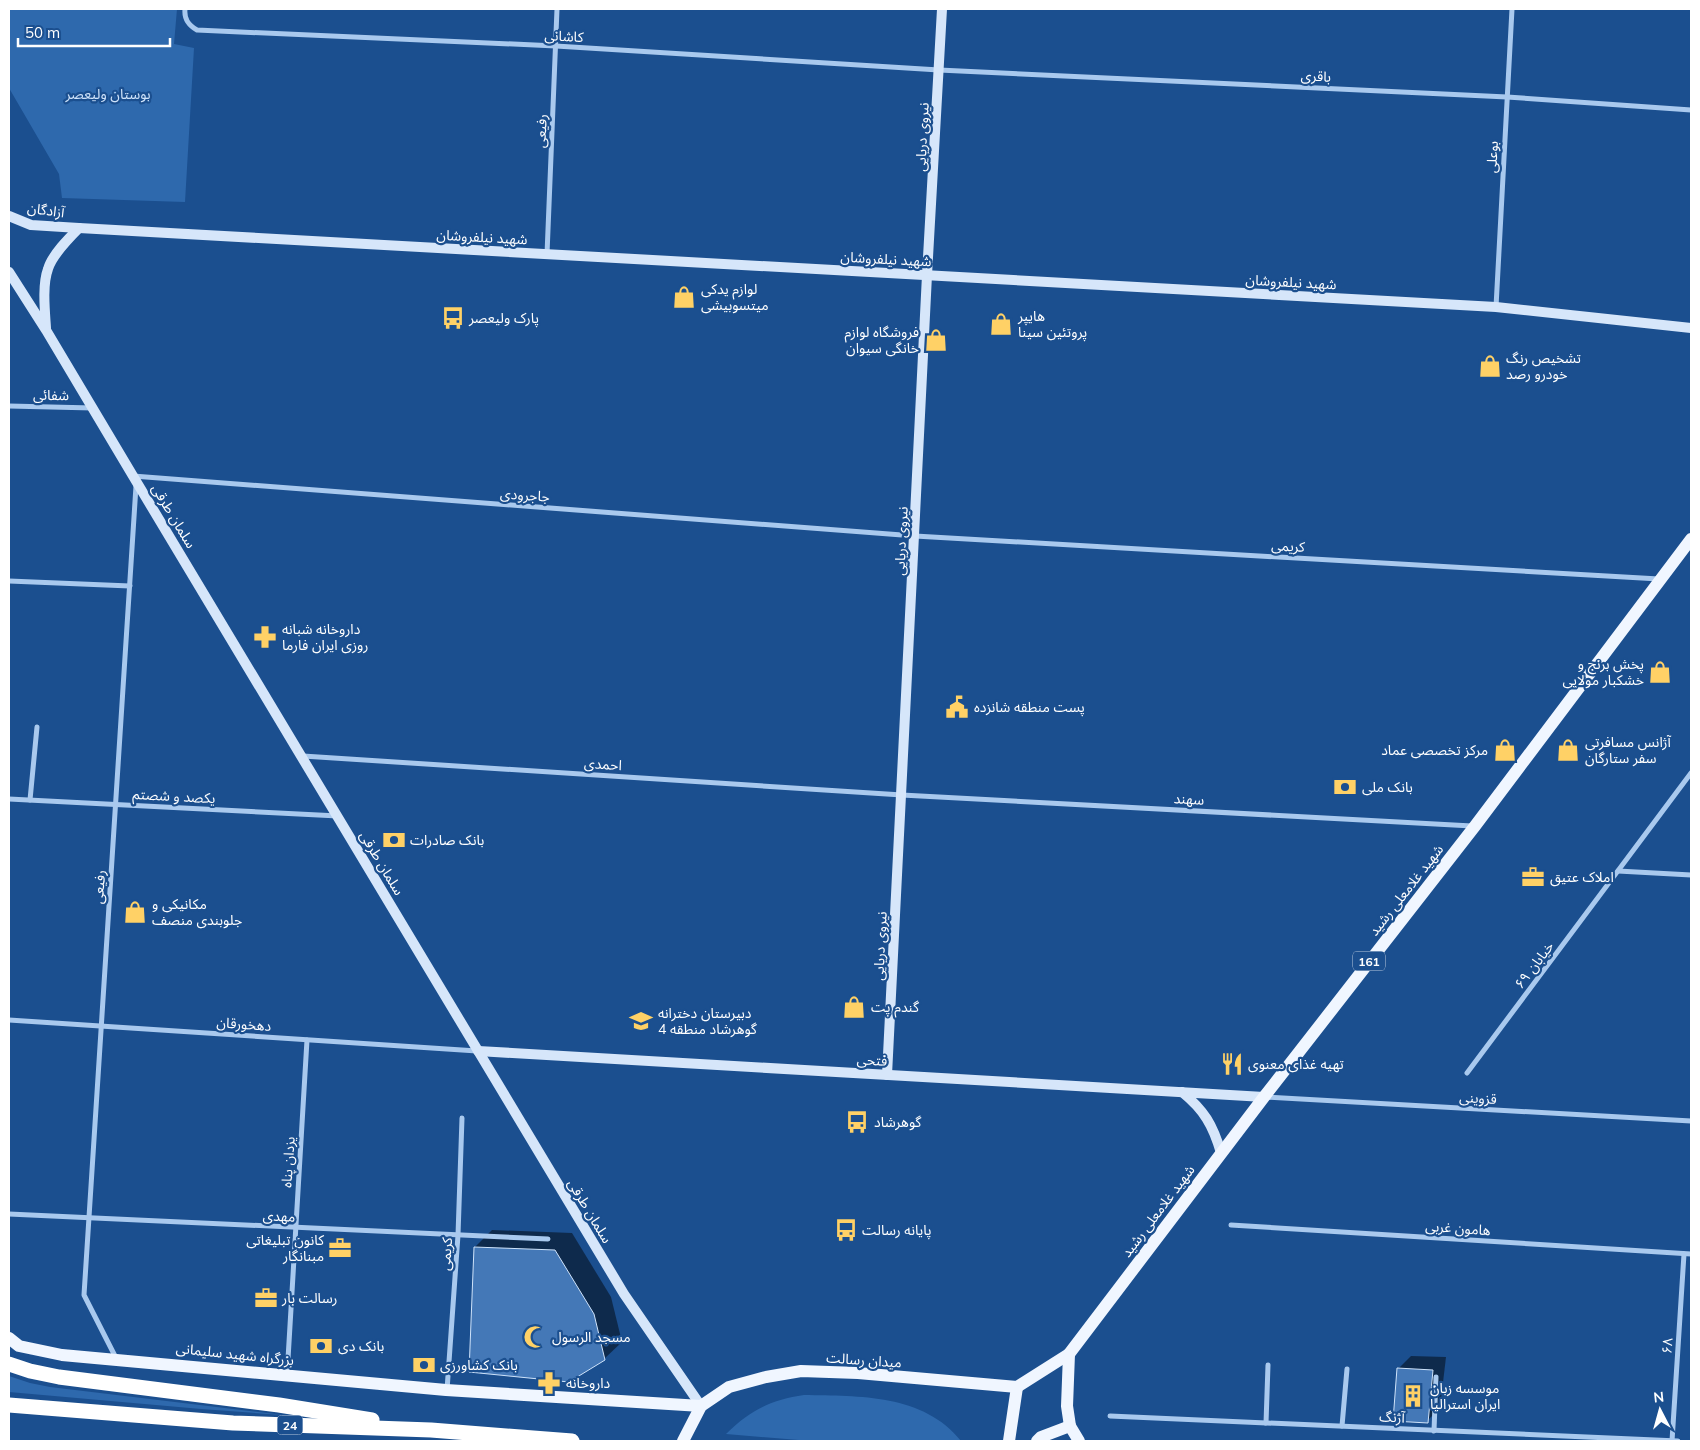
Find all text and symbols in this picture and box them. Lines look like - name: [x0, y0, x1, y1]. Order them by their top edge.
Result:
- scale bar: [18, 15, 170, 47]
- text: 50 m: [25, 23, 60, 42]
- street label: کاشانی: [544, 26, 584, 46]
- street label: باقری: [1300, 66, 1332, 86]
- park label: بوستان ولیعصر: [64, 85, 151, 103]
- street label: نیروی دریایی: [911, 102, 933, 172]
- street label: رفیعی: [531, 114, 551, 148]
- street label: بوعلی: [1482, 140, 1502, 173]
- street label: آزادگان: [26, 198, 67, 222]
- street label: شهید نیلفروشان: [436, 226, 528, 248]
- street label: شهید نیلفروشان: [840, 248, 932, 270]
- street label: شهید نیلفروشان: [1245, 271, 1337, 293]
- place label: لوازم یدکی میتسوبیشی: [701, 280, 769, 314]
- shop icon: لوازم یدکی میتسوبیشی: [671, 284, 697, 310]
- bus stop icon: پارک ولیعصر: [440, 305, 466, 331]
- place label: هایپر پروتئین سینا: [1017, 307, 1087, 342]
- place label: پارک ولیعصر: [468, 309, 539, 328]
- shop icon: هایپر پروتئین سینا: [988, 311, 1014, 337]
- place label: فروشگاه لوازم خانگی سیوان: [845, 323, 919, 357]
- shop icon: فروشگاه لوازم خانگی سیوان: [923, 327, 949, 353]
- place label: تشخیص رنگ خودرو رصد: [1506, 349, 1581, 383]
- shop icon: تشخیص رنگ خودرو رصد: [1477, 353, 1503, 379]
- street label: شفائی: [33, 386, 69, 404]
- street label: سلمان طرقی: [148, 481, 200, 551]
- street label: جاجرودی: [500, 484, 550, 506]
- street label: نیروی دریایی: [890, 506, 912, 576]
- street label: کریمی: [1271, 536, 1305, 556]
- place label: داروخانه شبانه روزی ایران فارما: [282, 620, 368, 654]
- pharmacy icon: داروخانه شبانه روزی ایران فارما: [252, 624, 278, 650]
- place label: پخش برنج و خشکبار مولایی: [1562, 655, 1644, 689]
- shop icon: پخش برنج و خشکبار مولایی: [1647, 659, 1673, 685]
- public building icon: پست منطقه شانزده: [944, 694, 970, 720]
- place label: پست منطقه شانزده: [974, 698, 1085, 717]
- place label: آژانس مسافرتی سفر ستارگان: [1585, 733, 1672, 767]
- shop icon: مرکز تخصصی عماد: [1492, 737, 1518, 763]
- shop icon: آژانس مسافرتی سفر ستارگان: [1555, 737, 1581, 763]
- place label: مرکز تخصصی عماد: [1381, 741, 1488, 759]
- street label: احمدی: [584, 754, 622, 774]
- bank icon: بانک ملی: [1332, 774, 1358, 800]
- place label: بانک ملی: [1362, 778, 1413, 796]
- street label: یکصد و شصتم: [132, 785, 216, 809]
- street label: سهند: [1173, 789, 1205, 809]
- bank icon: بانک صادرات: [381, 827, 407, 853]
- street label: سلمان طرقی: [356, 828, 408, 898]
- place label: بانک صادرات: [410, 831, 485, 849]
- street label: شهید غلامعلی رشید: [1365, 841, 1447, 939]
- office icon: املاک عتیق: [1520, 864, 1546, 890]
- place label: املاک عتیق: [1550, 868, 1614, 887]
- street label: رفیعی: [89, 870, 109, 904]
- place label: مکانیکی و جلوبندی منصف: [152, 895, 242, 929]
- shop icon: مکانیکی و جلوبندی منصف: [122, 899, 148, 925]
- street label: نیروی دریایی: [869, 911, 891, 981]
- street label: خیابان ۶۹: [1510, 938, 1558, 992]
- road number: 161: [1353, 951, 1385, 970]
- shop icon: گندم پت: [841, 994, 867, 1020]
- place label: گندم پت: [871, 998, 919, 1018]
- place label: دبیرستان دخترانه گوهرشاد منطقه 4: [658, 1004, 757, 1038]
- school or university icon: دبیرستان دخترانه گوهرشاد منطقه 4: [628, 1008, 654, 1034]
- street label: دهخورقان: [216, 1013, 272, 1035]
- street label: فتحی: [856, 1050, 888, 1070]
- restaurant icon: تهیه غذای معنوی: [1219, 1051, 1245, 1077]
- place label: تهیه غذای معنوی: [1248, 1055, 1344, 1073]
- street label: قزوینی: [1459, 1088, 1497, 1108]
- bus stop icon: گوهرشاد: [844, 1109, 870, 1135]
- place label: گوهرشاد: [874, 1113, 922, 1131]
- street label: یزدان پناه: [277, 1136, 300, 1188]
- street label: شهید غلامعلی رشید: [1117, 1161, 1199, 1261]
- street label: سلمان طرقی: [564, 1176, 616, 1246]
- street label: مهدی: [262, 1206, 296, 1226]
- bus stop icon: پایانه رسالت: [833, 1217, 859, 1243]
- street label: هامون غربی: [1425, 1217, 1491, 1239]
- place label: پایانه رسالت: [862, 1221, 931, 1240]
- place label: کانون تبلیغاتی مبنانگار: [246, 1231, 324, 1265]
- office icon: کانون تبلیغاتی مبنانگار: [327, 1235, 353, 1261]
- street label: کریمی: [436, 1236, 456, 1271]
- office icon: رسالت بار: [253, 1285, 279, 1311]
- place label: رسالت بار: [281, 1289, 337, 1307]
- mosque icon: مسجد الرسول: [522, 1324, 548, 1350]
- place label: مسجد الرسول: [552, 1328, 631, 1346]
- bank icon: بانک دی: [308, 1333, 334, 1359]
- place label: بانک دی: [338, 1337, 384, 1355]
- street label: ۶۸: [1657, 1337, 1677, 1355]
- street label: بزرگراه شهید سلیمانی: [175, 1339, 295, 1369]
- street label: میدان رسالت: [826, 1348, 902, 1372]
- bank icon: بانک کشاورزی: [411, 1352, 437, 1378]
- place label: بانک کشاورزی: [440, 1356, 518, 1374]
- pharmacy icon: داروخانه: [536, 1370, 562, 1396]
- place label: داروخانه: [566, 1374, 611, 1392]
- place label: موسسه زبان ایران استرالیا: [1430, 1379, 1500, 1413]
- building icon: موسسه زبان ایران استرالیا: [1400, 1383, 1426, 1409]
- north arrow: [1635, 1385, 1685, 1435]
- text: N: [1652, 1388, 1665, 1407]
- street label: آژنگ: [1379, 1407, 1406, 1427]
- road number: 24: [278, 1416, 302, 1434]

